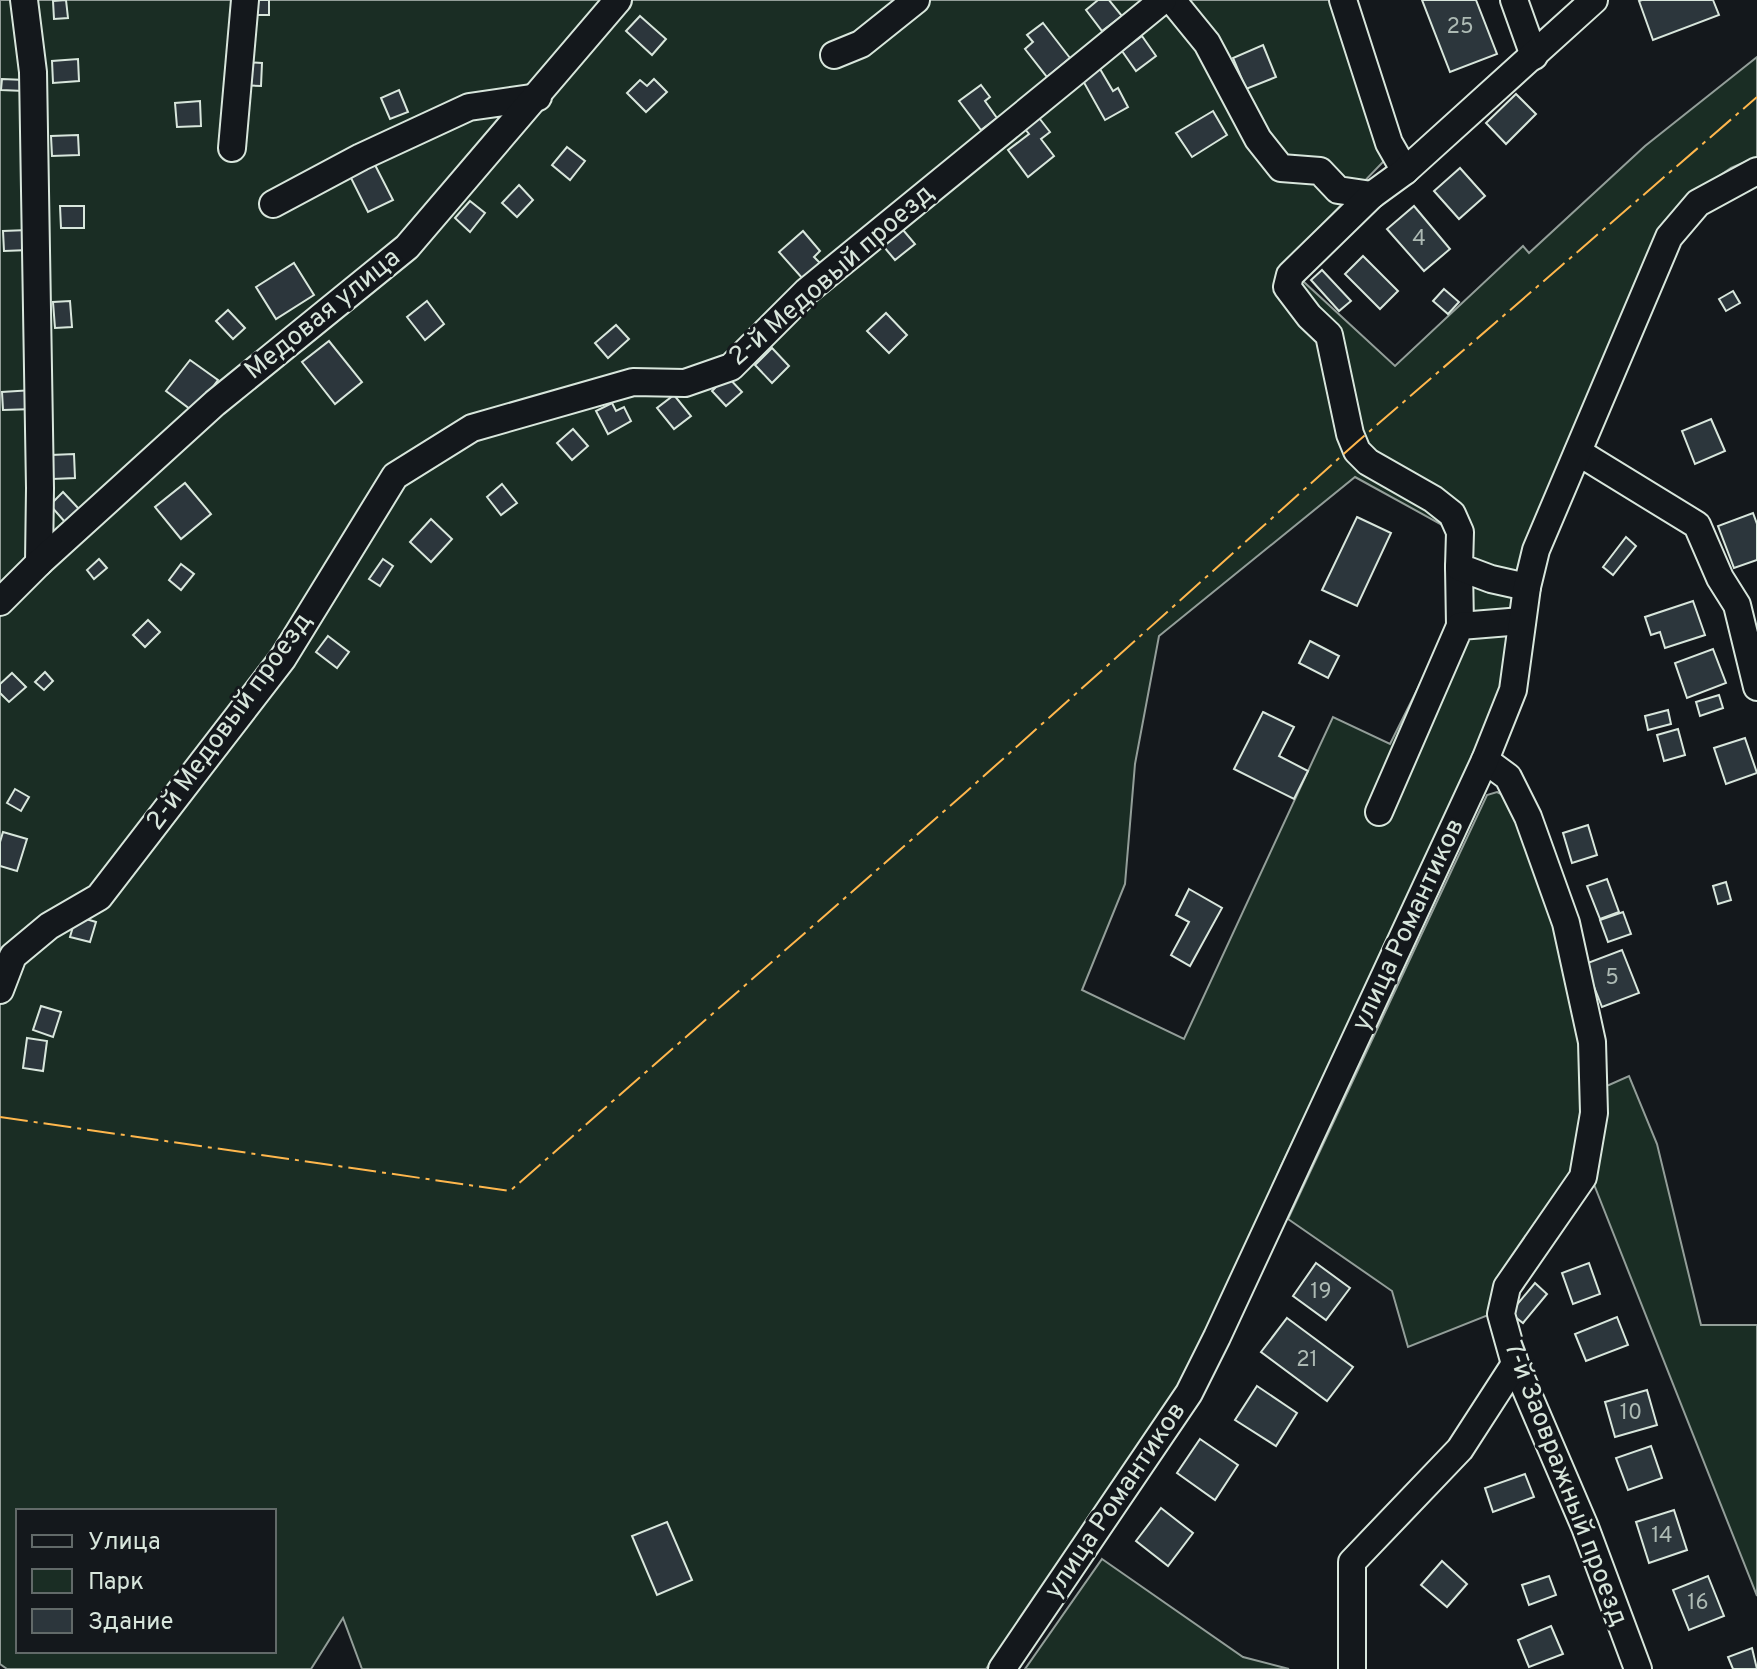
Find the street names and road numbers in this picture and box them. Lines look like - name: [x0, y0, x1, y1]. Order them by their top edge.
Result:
- street label: 2-й Медовый проезд: [723, 178, 941, 374]
- street label: Медовая улица: [238, 242, 408, 388]
- street label: 2-й Медовый проезд: [140, 607, 320, 837]
- street label: улица Романтиков: [1345, 814, 1473, 1036]
- street label: 7-й Заовражный проезд: [1495, 1337, 1635, 1631]
- street label: улица Романтиков: [1038, 1396, 1194, 1606]

